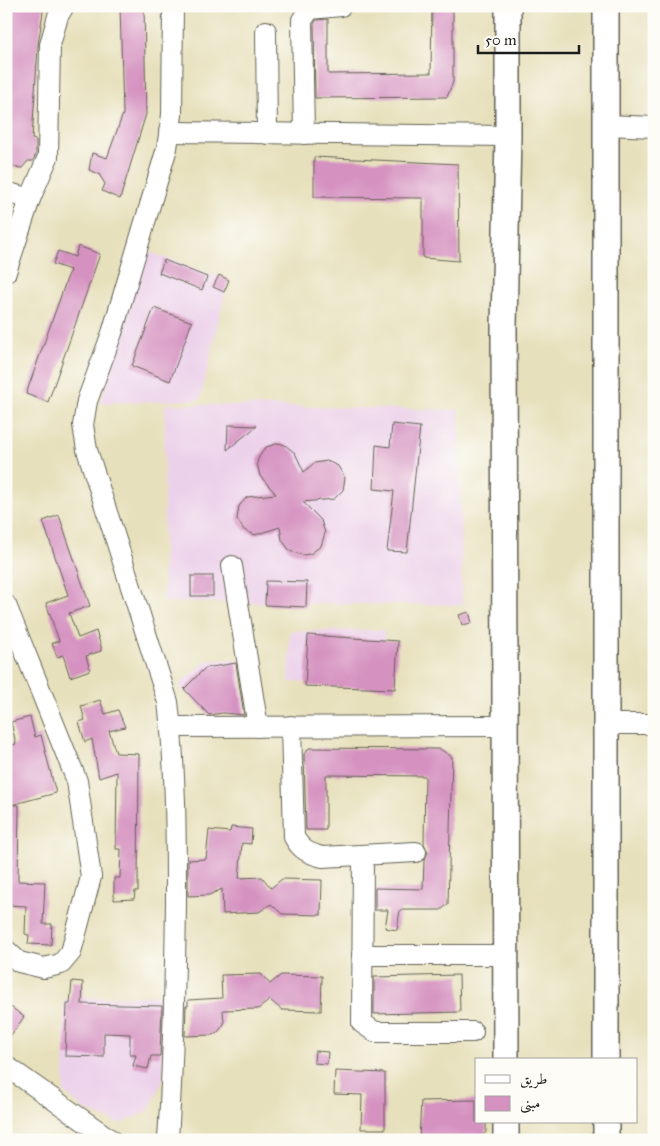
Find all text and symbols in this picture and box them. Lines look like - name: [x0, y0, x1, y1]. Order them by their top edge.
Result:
- scale bar: [478, 22, 579, 54]
- text: 50 m: [485, 31, 517, 49]
- legend: [475, 1058, 638, 1124]
- text: طريق: [520, 1070, 547, 1089]
- text: مبنى: [520, 1094, 540, 1114]

